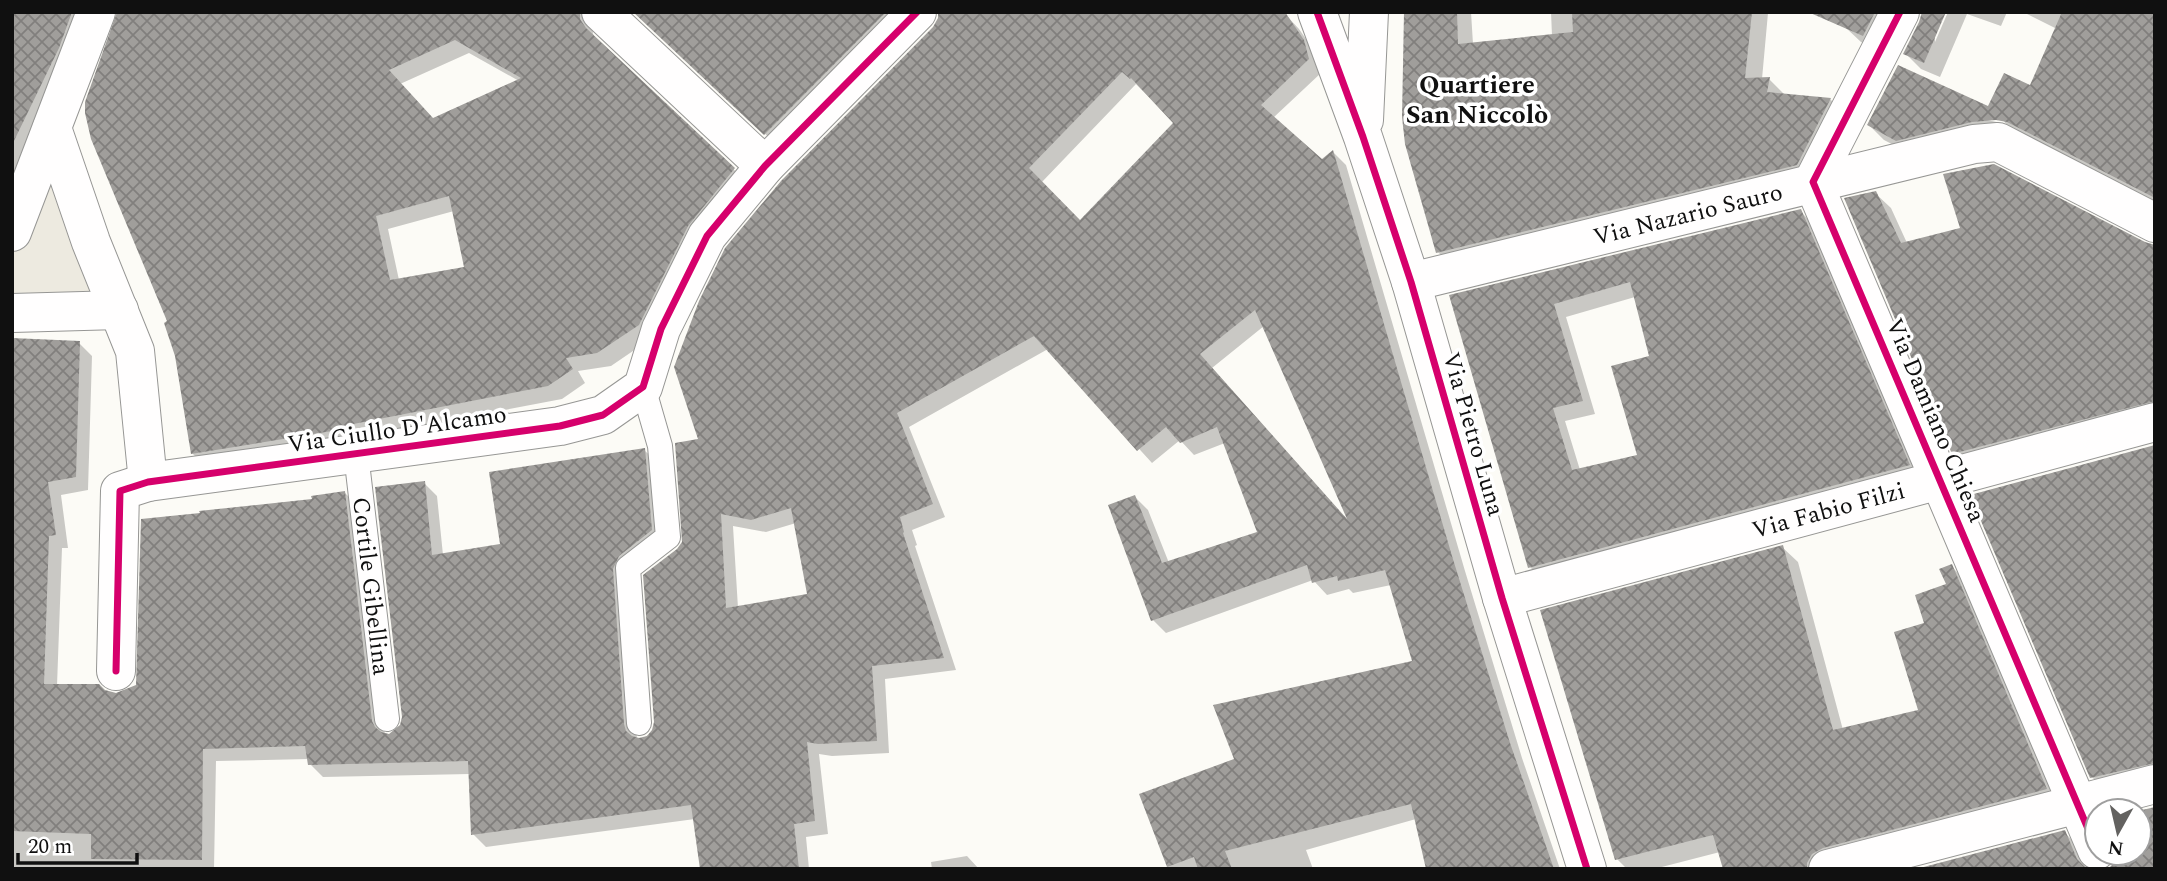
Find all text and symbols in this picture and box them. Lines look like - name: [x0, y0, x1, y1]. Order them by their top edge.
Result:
- district label: Quartiere San Niccolò: [1406, 65, 1548, 135]
- street label: Via Nazario Sauro: [1590, 175, 1786, 256]
- street label: Via Damiano Chiesa: [1876, 313, 1994, 528]
- street label: Via Pietro Luna: [1432, 348, 1514, 521]
- street label: Via Ciullo D'Alcamo: [285, 397, 509, 463]
- street label: Via Fabio Filzi: [1748, 473, 1909, 549]
- street label: Cortile Gibellina: [342, 495, 399, 677]
- north arrow: [2083, 797, 2153, 867]
- scale bar: [18, 822, 136, 866]
- text: 20 m: [28, 831, 72, 863]
- text: N: [2106, 832, 2126, 863]

